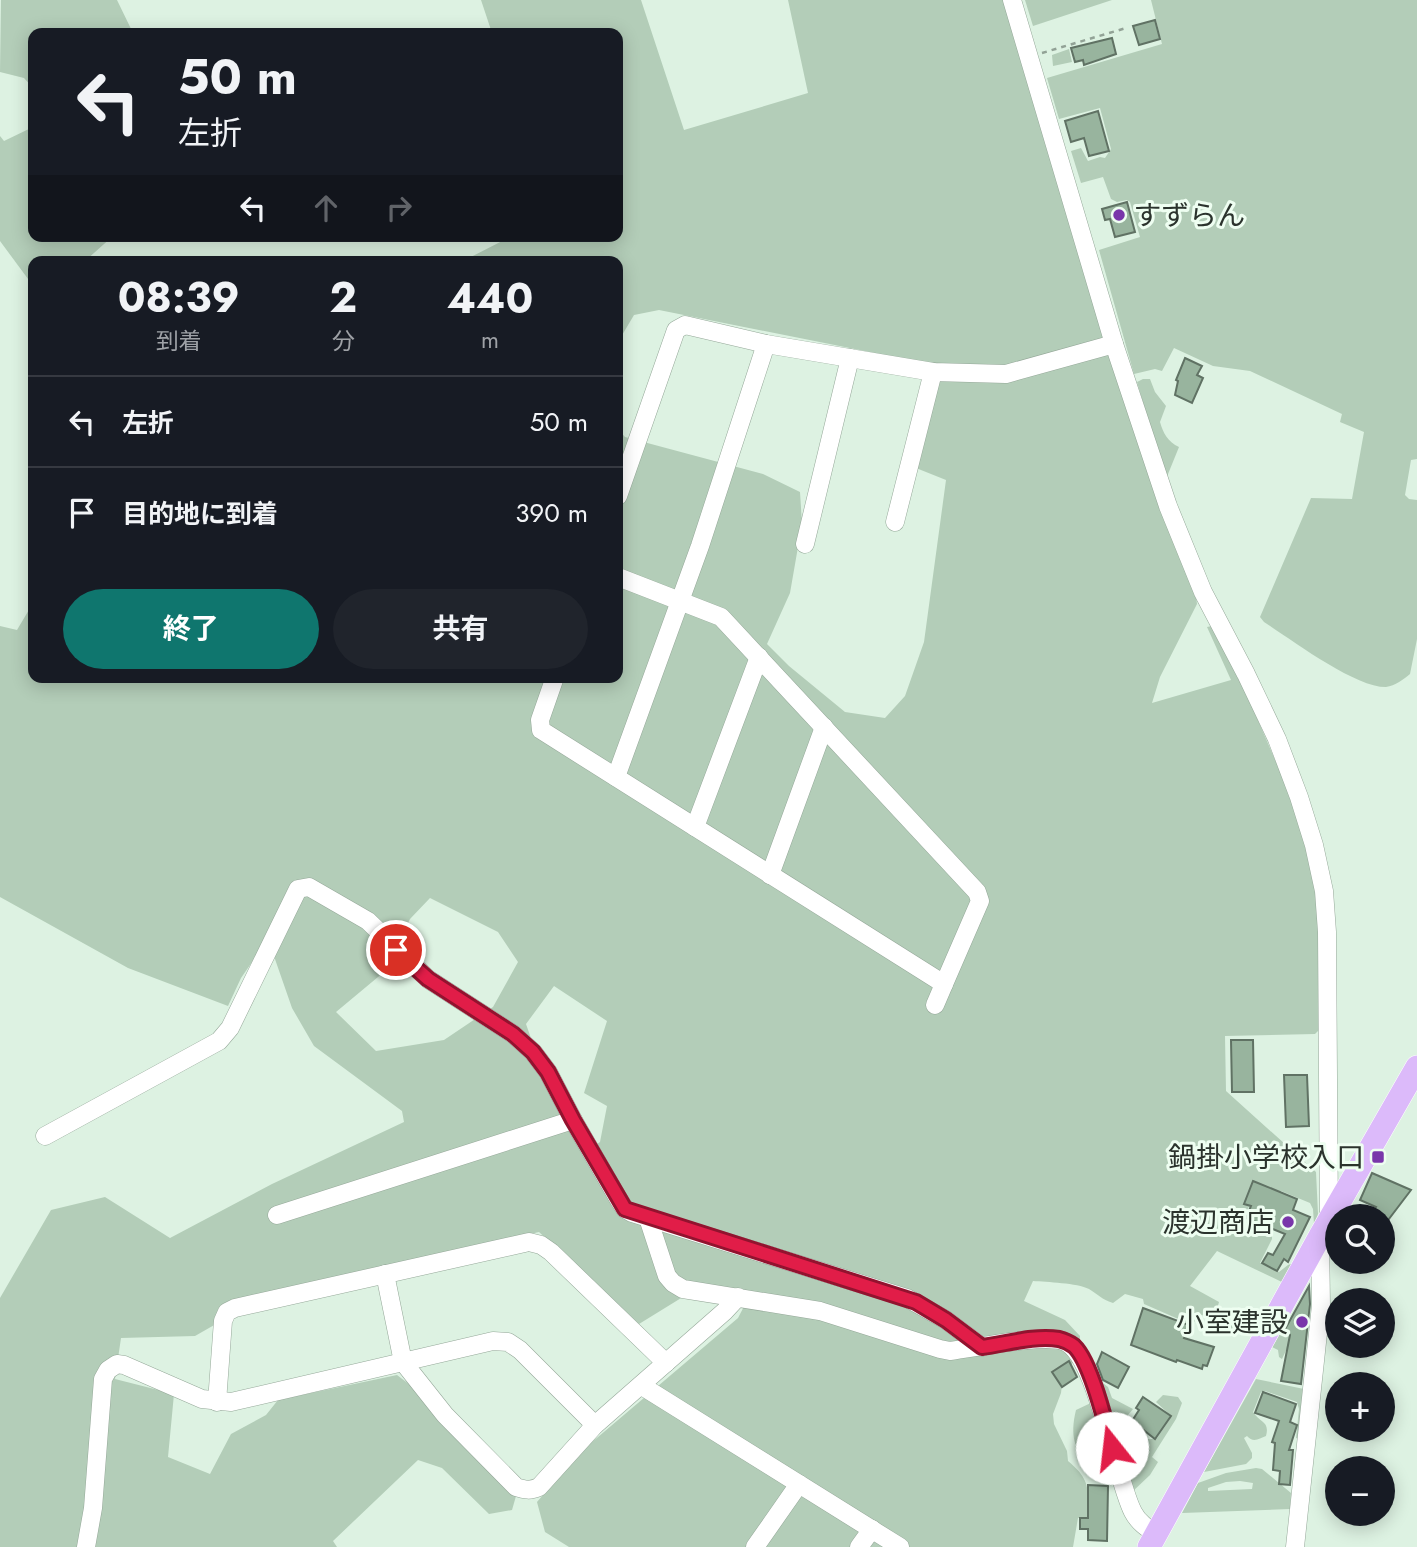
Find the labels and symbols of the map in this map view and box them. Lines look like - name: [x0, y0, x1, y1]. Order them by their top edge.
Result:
- place label: すずらん: [1133, 195, 1245, 236]
- marker: すずらん: [1111, 207, 1127, 223]
- pin: [366, 920, 426, 980]
- place label: 鍋掛小学校入口: [1168, 1137, 1364, 1178]
- marker: 鍋掛小学校入口: [1370, 1149, 1386, 1165]
- place label: 渡辺商店: [1162, 1202, 1274, 1243]
- marker: 渡辺商店: [1280, 1214, 1296, 1230]
- place label: 小室建設: [1176, 1302, 1288, 1343]
- marker: 小室建設: [1294, 1314, 1310, 1330]
- position arrow: [1075, 1411, 1149, 1485]

